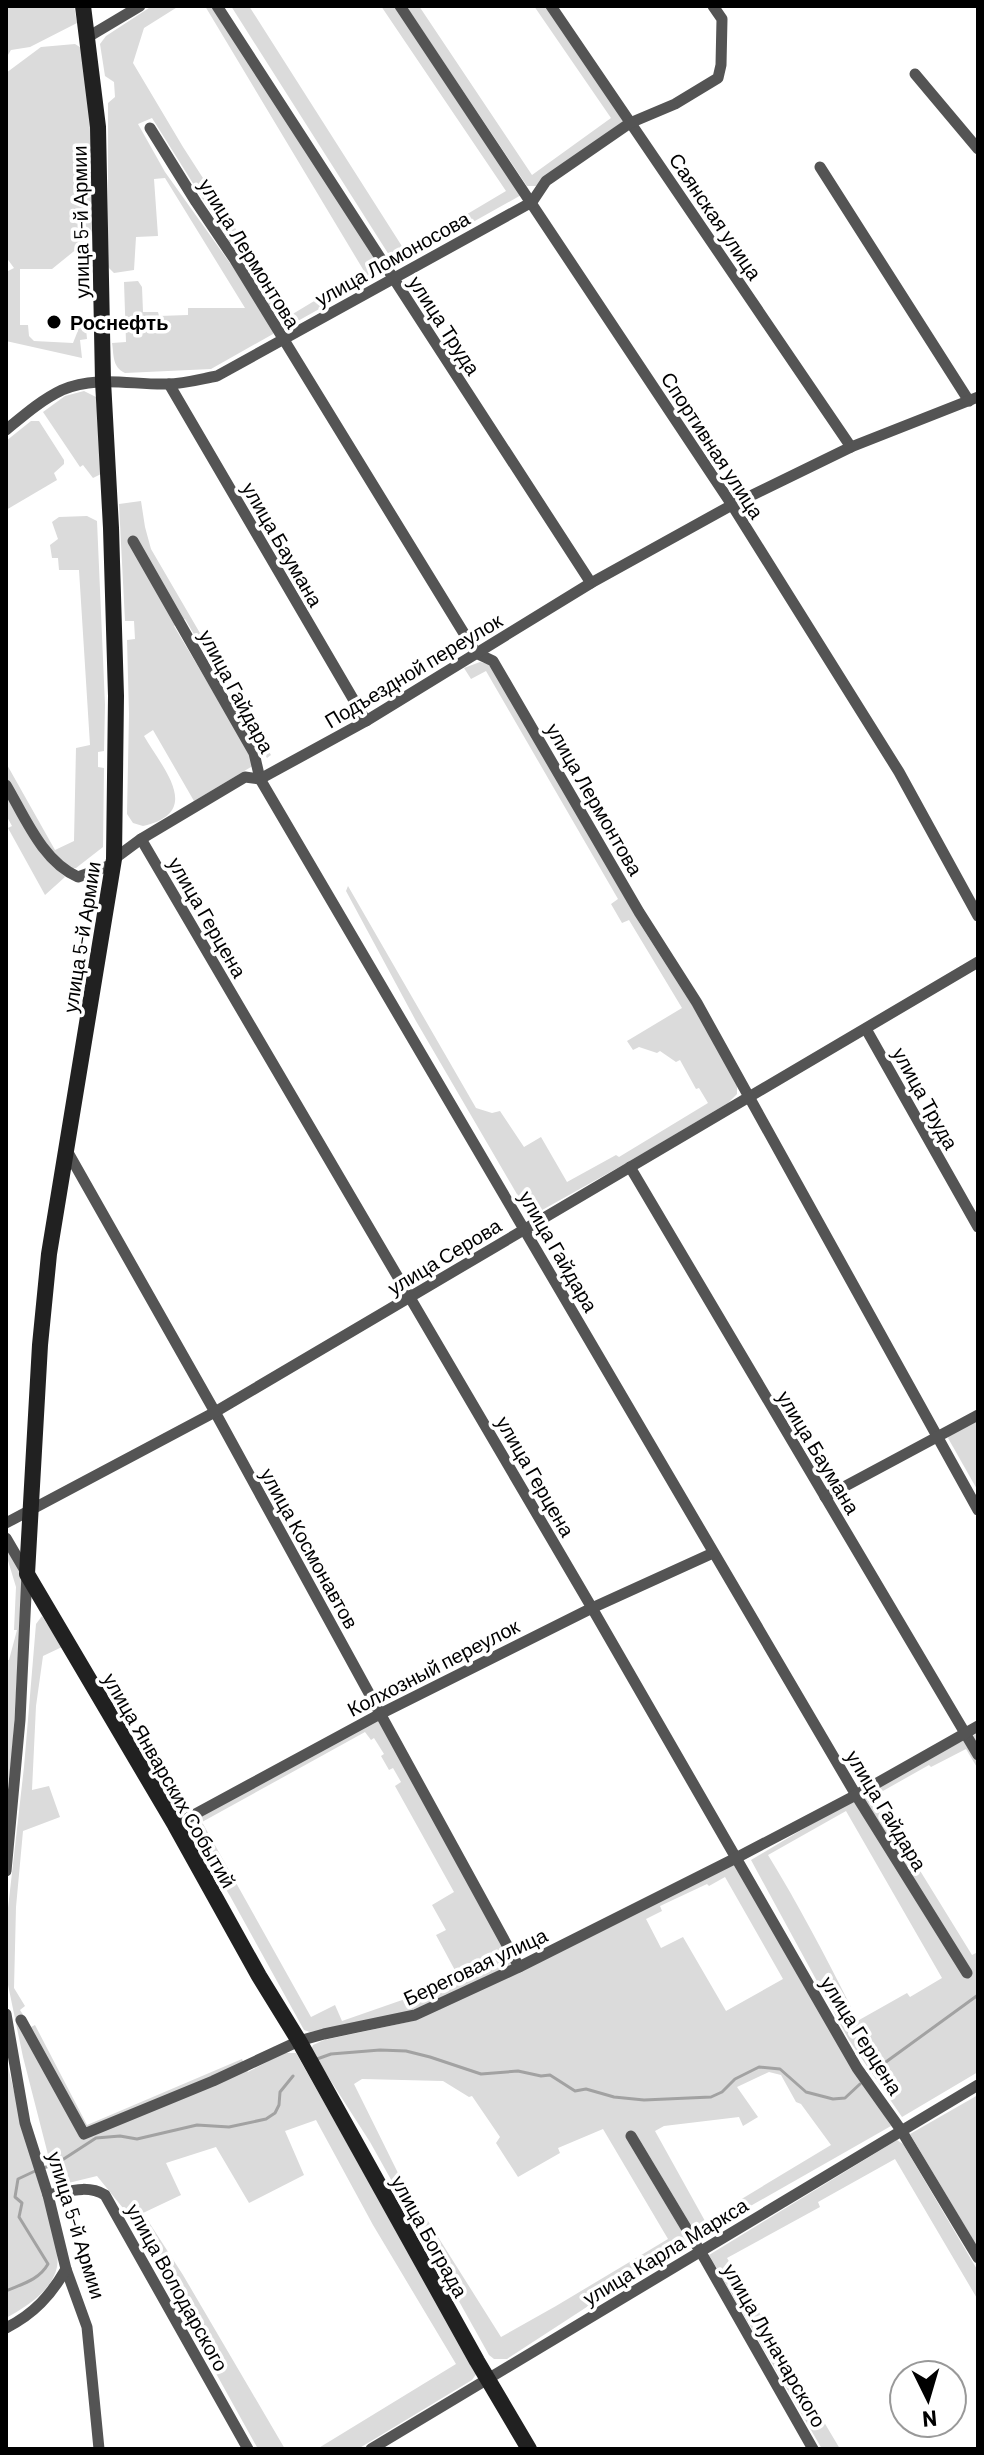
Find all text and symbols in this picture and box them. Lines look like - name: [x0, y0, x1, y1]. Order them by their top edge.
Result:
- street label: улица 5-й Армии: [67, 145, 93, 299]
- street label: Саянская улица: [665, 148, 768, 285]
- street label: улица Лермонтова: [194, 174, 306, 333]
- street label: улица Ломоносова: [310, 205, 474, 310]
- street label: улица Труда: [404, 271, 486, 380]
- place label: Роснефть: [70, 310, 168, 334]
- marker: Роснефть: [45, 313, 63, 331]
- street label: Спортивная улица: [657, 367, 770, 524]
- street label: улица Баумана: [238, 477, 329, 611]
- street label: Подъездной переулок: [320, 607, 506, 732]
- street label: улица Гайдара: [194, 625, 280, 757]
- street label: улица Лермонтова: [542, 719, 649, 880]
- street label: улица Герцена: [164, 852, 253, 982]
- street label: улица 5-й Армии: [57, 860, 105, 1014]
- street label: улица Труда: [888, 1043, 964, 1154]
- street label: улица Гайдара: [515, 1186, 604, 1317]
- street label: улица Серова: [383, 1212, 506, 1299]
- street label: улица Баумана: [773, 1386, 866, 1519]
- street label: улица Герцена: [492, 1411, 581, 1541]
- street label: улица Космонавтов: [256, 1464, 364, 1632]
- street label: Колхозный переулок: [343, 1613, 523, 1721]
- street label: улица Январских Событий: [99, 1668, 241, 1892]
- street label: улица Гайдара: [842, 1746, 933, 1875]
- street label: Береговая улица: [399, 1922, 551, 2010]
- street label: улица Герцена: [816, 1971, 908, 2099]
- street label: улица 5-й Армии: [43, 2148, 111, 2302]
- street label: улица Бограда: [387, 2171, 474, 2302]
- street label: улица Карла Маркса: [578, 2192, 753, 2310]
- street label: улица Володарского: [122, 2199, 234, 2375]
- street label: улица Луначарского: [718, 2259, 832, 2431]
- north arrow: [888, 2359, 968, 2439]
- text: N: [921, 2406, 938, 2434]

